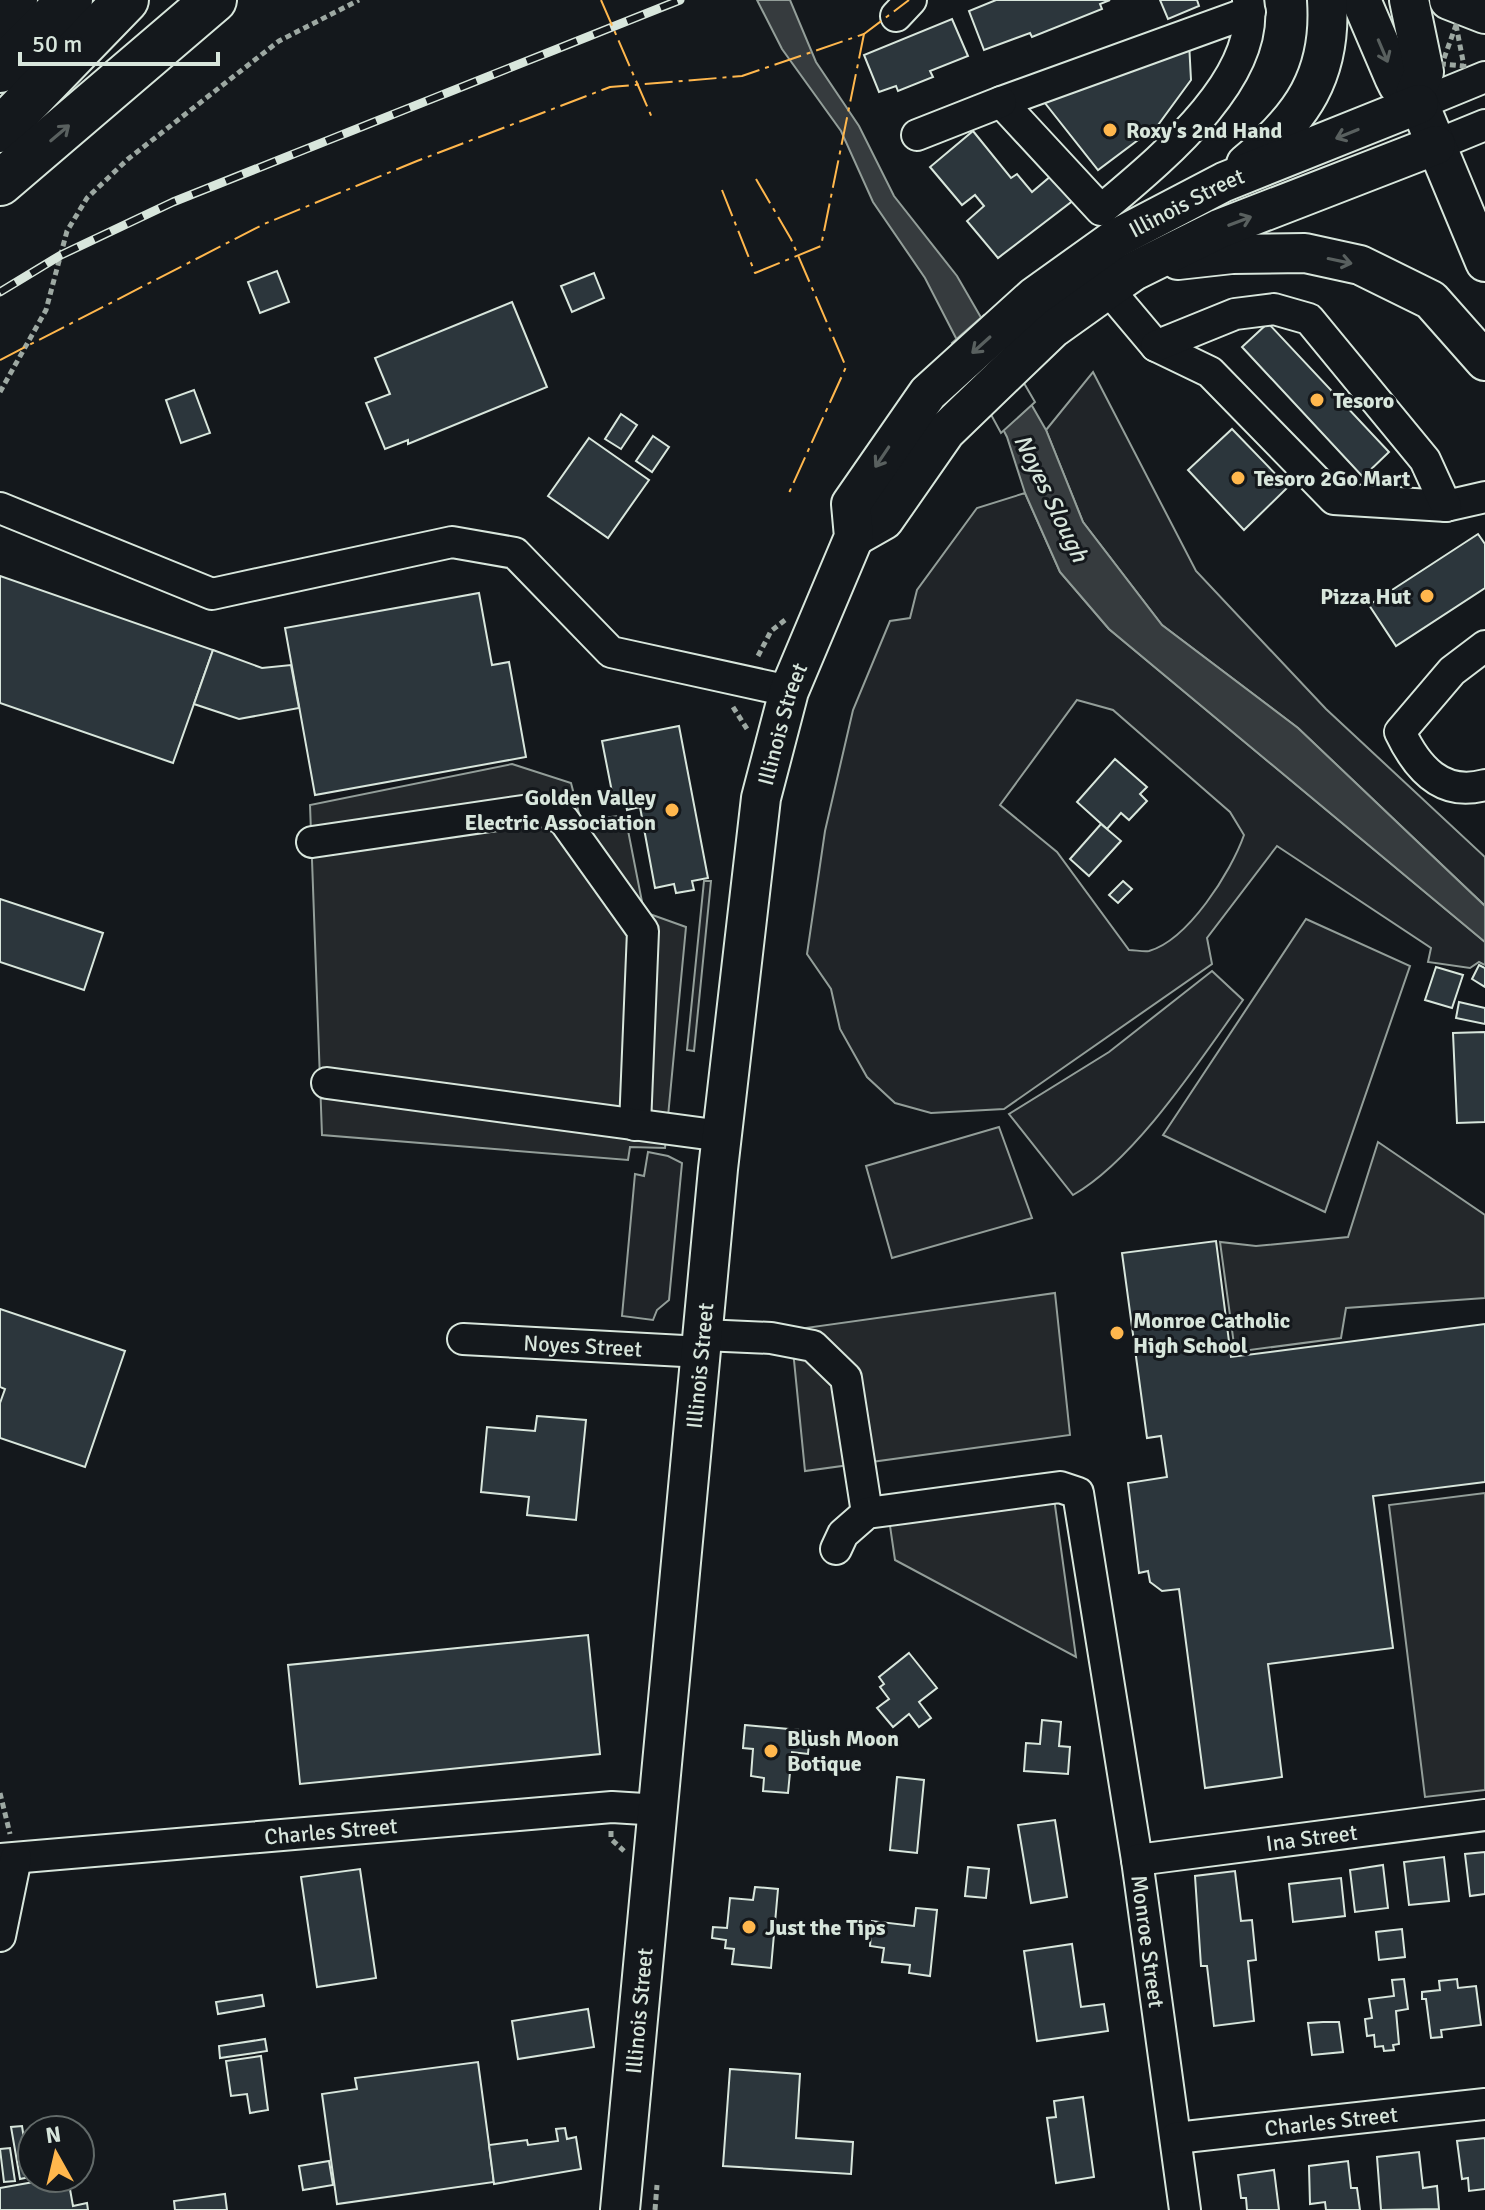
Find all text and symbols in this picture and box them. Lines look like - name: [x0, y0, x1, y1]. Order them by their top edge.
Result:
- scale bar: [20, 16, 218, 66]
- text: 50 m: [32, 29, 82, 59]
- one-way arrow: [1376, 38, 1391, 63]
- place label: Roxy's 2nd Hand: [1126, 117, 1283, 144]
- marker: Roxy's 2nd Hand: [1101, 121, 1119, 139]
- one-way arrow: [49, 124, 70, 142]
- one-way arrow: [1335, 127, 1360, 142]
- street label: Illinois Street: [1124, 162, 1248, 243]
- one-way arrow: [1227, 213, 1252, 227]
- one-way arrow: [1327, 255, 1353, 270]
- one-way arrow: [971, 335, 992, 354]
- place label: Tesoro: [1333, 387, 1394, 414]
- marker: Tesoro: [1308, 391, 1326, 409]
- water label: Noyes Slough: [1007, 429, 1095, 568]
- one-way arrow: [874, 445, 890, 467]
- place label: Tesoro 2Go Mart: [1254, 465, 1410, 492]
- marker: Tesoro 2Go Mart: [1229, 469, 1247, 487]
- place label: Pizza Hut: [1320, 583, 1411, 610]
- marker: Pizza Hut: [1418, 587, 1436, 605]
- street label: Illinois Street: [752, 659, 813, 788]
- place label: Golden Valley Electric Association: [464, 784, 656, 836]
- marker: Golden Valley Electric Association: [663, 801, 681, 819]
- street label: Illinois Street: [681, 1301, 719, 1430]
- place label: Monroe Catholic High School: [1133, 1307, 1290, 1359]
- marker: Monroe Catholic High School: [1108, 1324, 1126, 1342]
- street label: Noyes Street: [523, 1329, 643, 1363]
- place label: Blush Moon Botique: [787, 1725, 899, 1777]
- marker: Blush Moon Botique: [762, 1742, 780, 1760]
- street label: Charles Street: [263, 1812, 399, 1850]
- street label: Ina Street: [1264, 1819, 1359, 1857]
- street label: Monroe Street: [1125, 1873, 1170, 2010]
- place label: Just the Tips: [765, 1914, 886, 1941]
- marker: Just the Tips: [740, 1918, 758, 1936]
- street label: Illinois Street: [620, 1946, 659, 2075]
- street label: Charles Street: [1263, 2101, 1399, 2142]
- north arrow: [16, 2114, 96, 2194]
- text: N: [44, 2120, 63, 2149]

